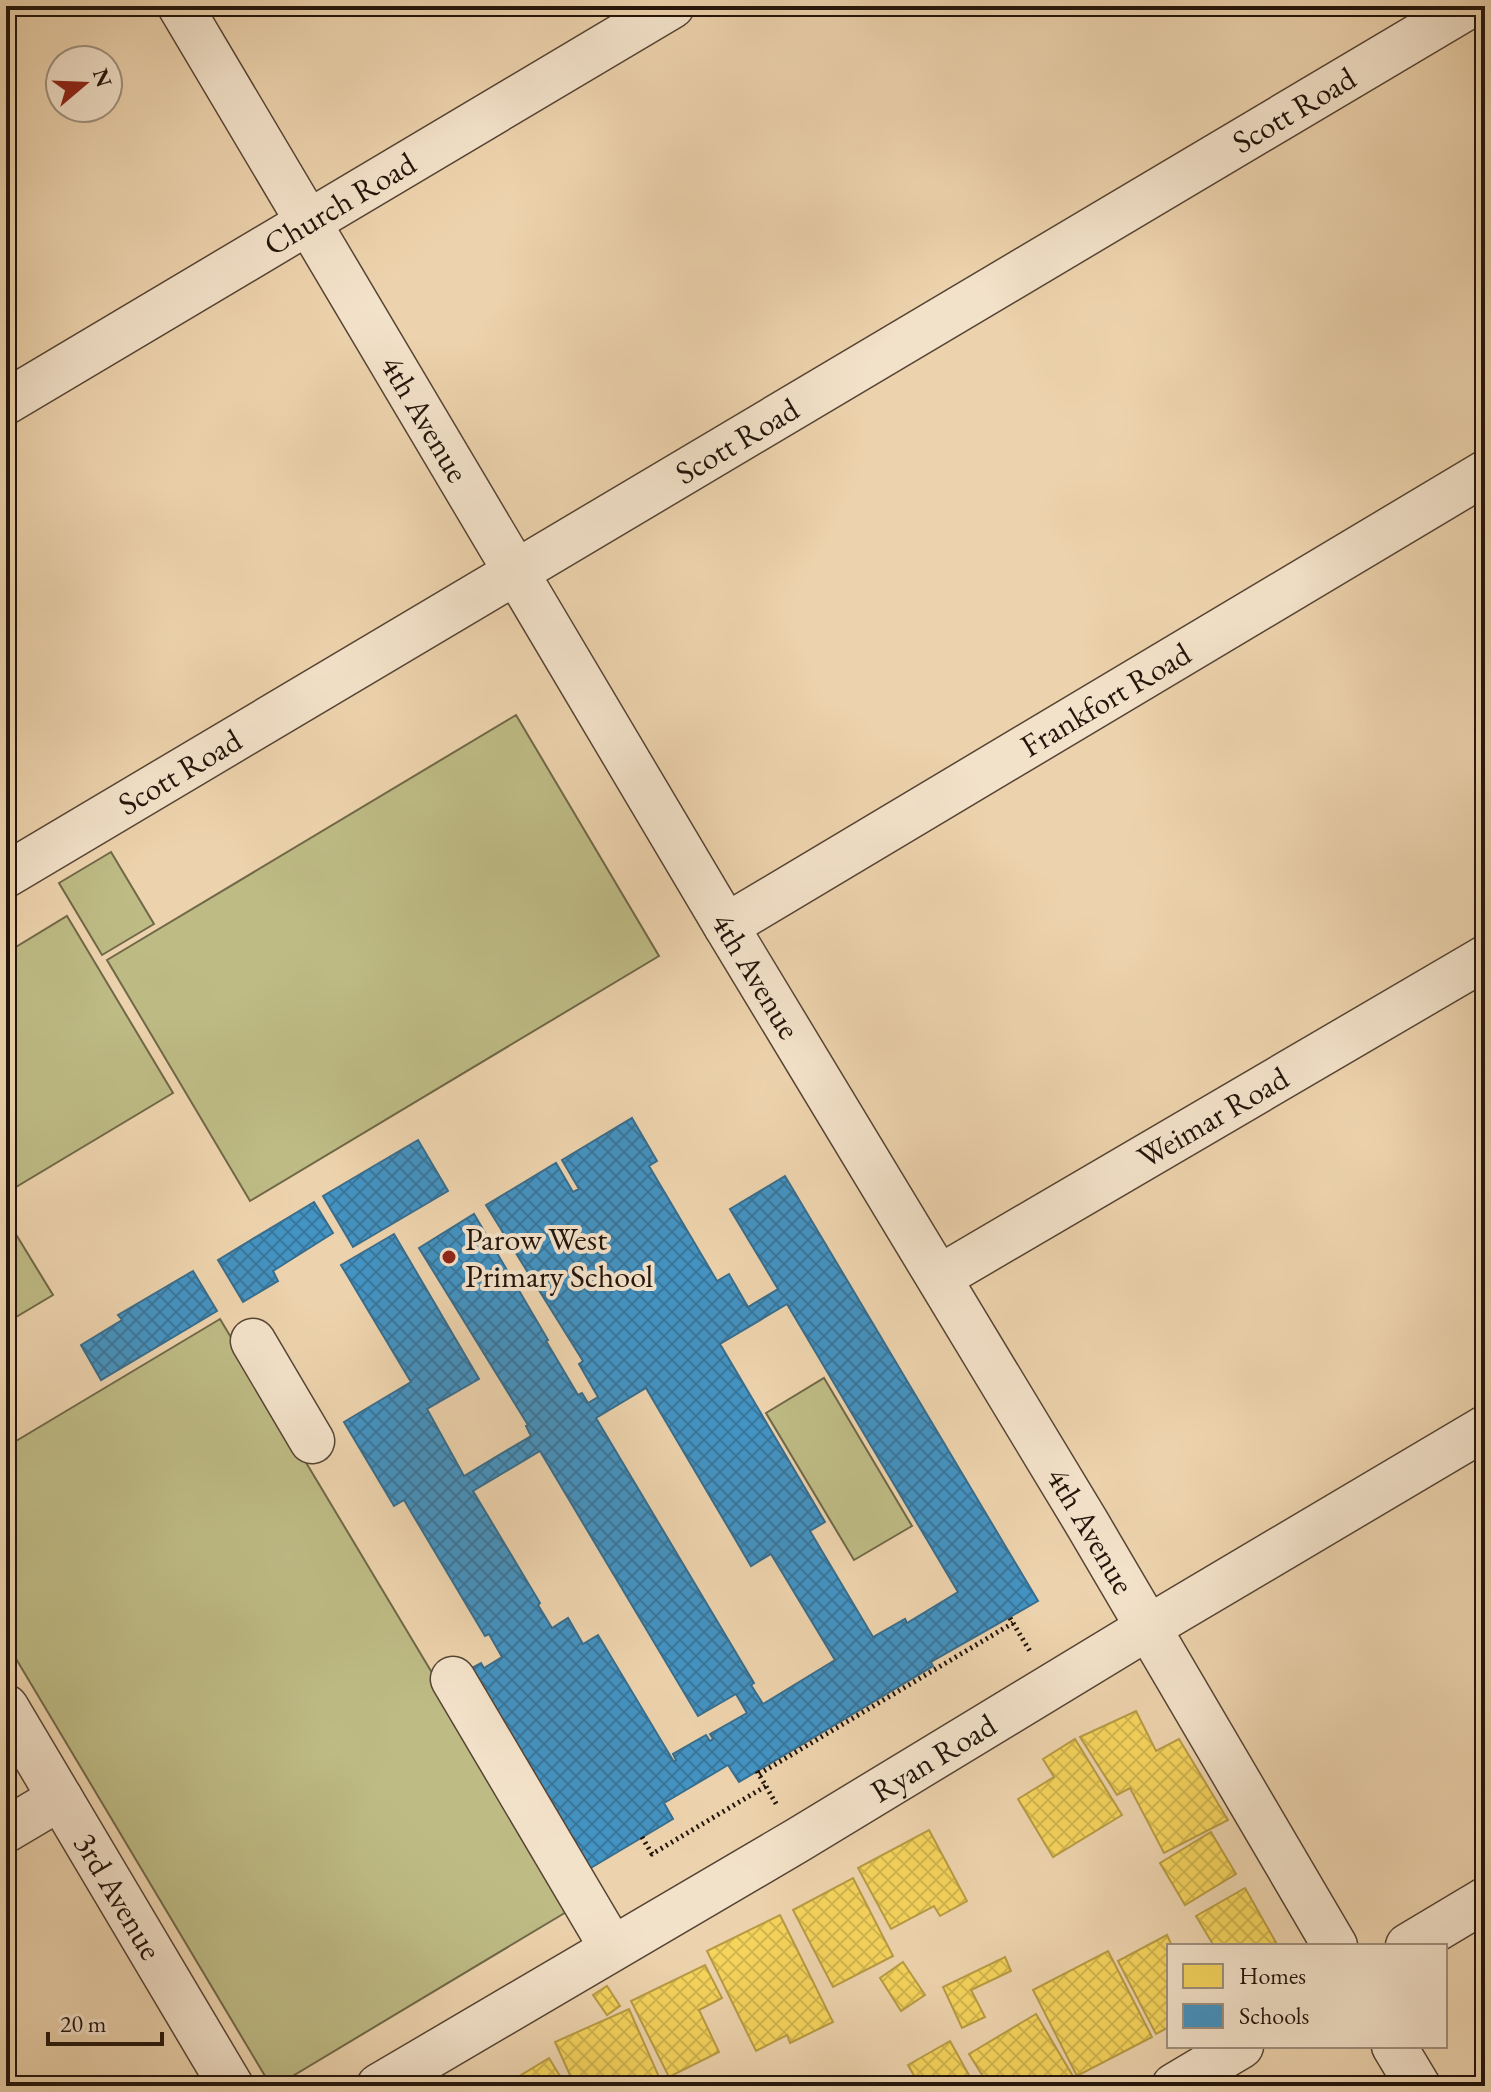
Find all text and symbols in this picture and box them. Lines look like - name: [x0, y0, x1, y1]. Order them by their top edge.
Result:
- north arrow: [44, 44, 124, 124]
- street label: Scott Road: [1224, 57, 1364, 163]
- text: N: [86, 65, 119, 91]
- street label: Church Road: [256, 142, 424, 265]
- street label: 4th Avenue: [371, 348, 479, 490]
- street label: Scott Road: [667, 388, 807, 494]
- street label: Frankfort Road: [1013, 632, 1199, 767]
- street label: Scott Road: [110, 718, 250, 825]
- street label: 4th Avenue: [702, 905, 810, 1047]
- street label: Weimar Road: [1130, 1056, 1297, 1178]
- place label: Parow West Primary School: [465, 1218, 654, 1297]
- marker: Parow West Primary School: [440, 1248, 458, 1266]
- street label: 4th Avenue: [1037, 1460, 1145, 1602]
- street label: Ryan Road: [863, 1703, 1004, 1812]
- street label: 3rd Avenue: [64, 1825, 172, 1967]
- legend: [1167, 1944, 1447, 2048]
- text: Homes: [1239, 1960, 1306, 1991]
- scale bar: [48, 1996, 162, 2046]
- text: Schools: [1239, 2000, 1309, 2031]
- text: 20 m: [60, 2008, 107, 2039]

